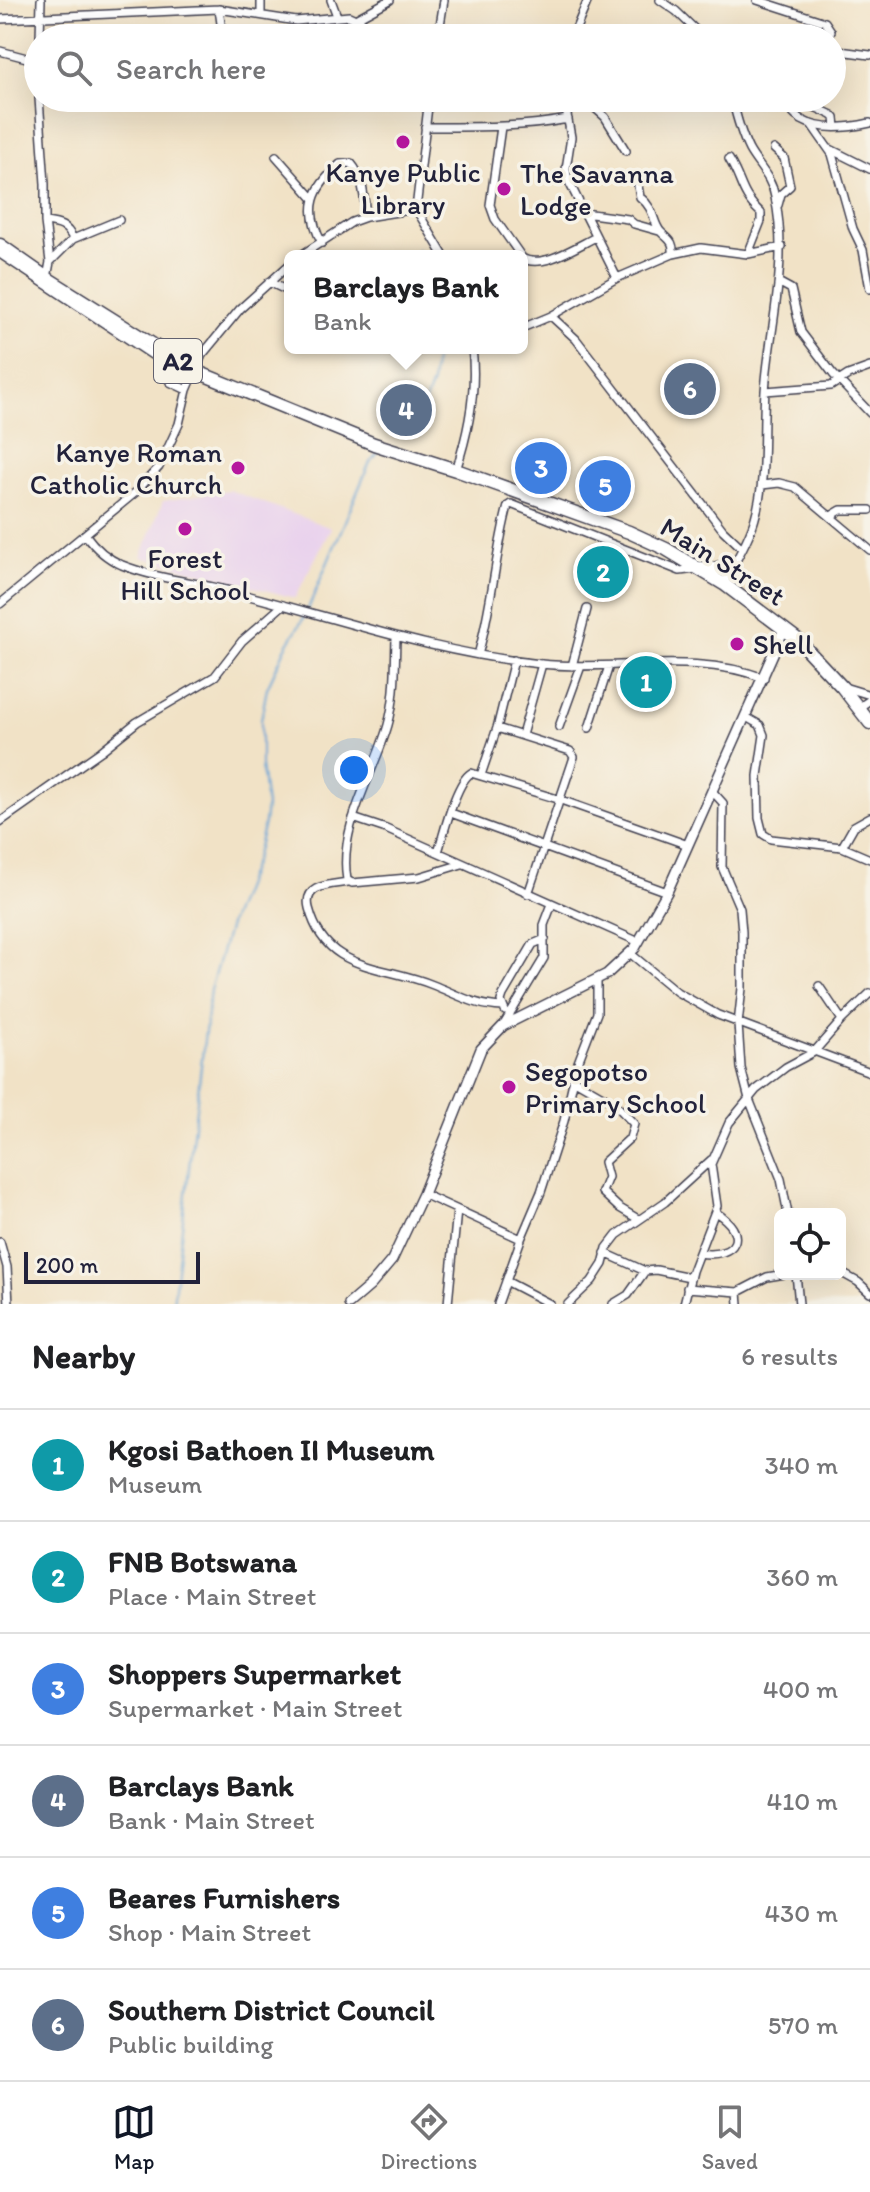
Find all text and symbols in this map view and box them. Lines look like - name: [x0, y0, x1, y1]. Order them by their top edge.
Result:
- search box: [24, 24, 846, 112]
- icon: search: [52, 46, 96, 90]
- text: Search here: [116, 50, 266, 87]
- marker: Kanye Public Library: [394, 133, 412, 151]
- place label: Kanye Public Library: [325, 155, 481, 221]
- place label: The Savanna Lodge: [520, 156, 674, 222]
- marker: The Savanna Lodge: [495, 180, 513, 198]
- popup: [284, 250, 528, 354]
- text: Barclays Bank: [313, 268, 499, 305]
- text: Bank: [313, 305, 372, 337]
- road number: A2: [154, 339, 202, 383]
- pin: 6: [664, 359, 716, 419]
- pin: 4: [380, 380, 432, 440]
- place label: Kanye Roman Catholic Church: [30, 435, 222, 501]
- pin: 3: [515, 438, 567, 498]
- pin: 5: [579, 456, 631, 516]
- marker: Kanye Roman Catholic Church: [229, 459, 247, 477]
- street label: Main Street: [654, 509, 792, 613]
- marker: Forest Hill School: [176, 520, 194, 538]
- place label: Forest Hill School: [120, 541, 250, 607]
- pin: 2: [577, 542, 629, 602]
- place label: Shell: [753, 627, 813, 661]
- marker: Shell: [728, 635, 746, 653]
- pin: 1: [620, 652, 672, 712]
- your location: [334, 750, 374, 790]
- place label: Segopotso Primary School: [525, 1054, 706, 1120]
- marker: Segopotso Primary School: [500, 1078, 518, 1096]
- map controls: [774, 1208, 846, 1280]
- button: locate: [774, 1208, 846, 1280]
- scale bar: [24, 1248, 200, 1284]
- text: 200 m: [36, 1252, 98, 1279]
- text: Nearby: [32, 1336, 135, 1377]
- text: 6 results: [741, 1340, 838, 1372]
- text: Kgosi Bathoen II Museum: [108, 1431, 434, 1468]
- text: 1: [52, 1449, 64, 1481]
- text: 340 m: [764, 1449, 838, 1481]
- text: Museum: [108, 1468, 202, 1500]
- text: FNB Botswana: [108, 1543, 297, 1580]
- text: 2: [51, 1561, 65, 1593]
- text: 360 m: [766, 1561, 838, 1593]
- text: Place · Main Street: [108, 1580, 316, 1612]
- text: Shoppers Supermarket: [108, 1655, 401, 1692]
- text: 3: [51, 1673, 65, 1705]
- text: 400 m: [763, 1673, 838, 1705]
- text: Supermarket · Main Street: [108, 1692, 403, 1724]
- text: Barclays Bank: [108, 1767, 293, 1804]
- text: 4: [50, 1785, 66, 1817]
- text: 410 m: [767, 1785, 838, 1817]
- text: Bank · Main Street: [108, 1804, 315, 1836]
- text: Beares Furnishers: [108, 1879, 340, 1916]
- text: 5: [51, 1897, 65, 1929]
- text: 430 m: [764, 1897, 838, 1929]
- text: Shop · Main Street: [108, 1916, 311, 1948]
- text: Southern District Council: [108, 1991, 435, 2028]
- text: 6: [51, 2009, 65, 2041]
- text: 570 m: [768, 2009, 838, 2041]
- text: Public building: [108, 2028, 274, 2060]
- tab: Map: [112, 2100, 156, 2175]
- tab: Directions: [381, 2100, 477, 2175]
- tab: Saved: [702, 2100, 758, 2175]

